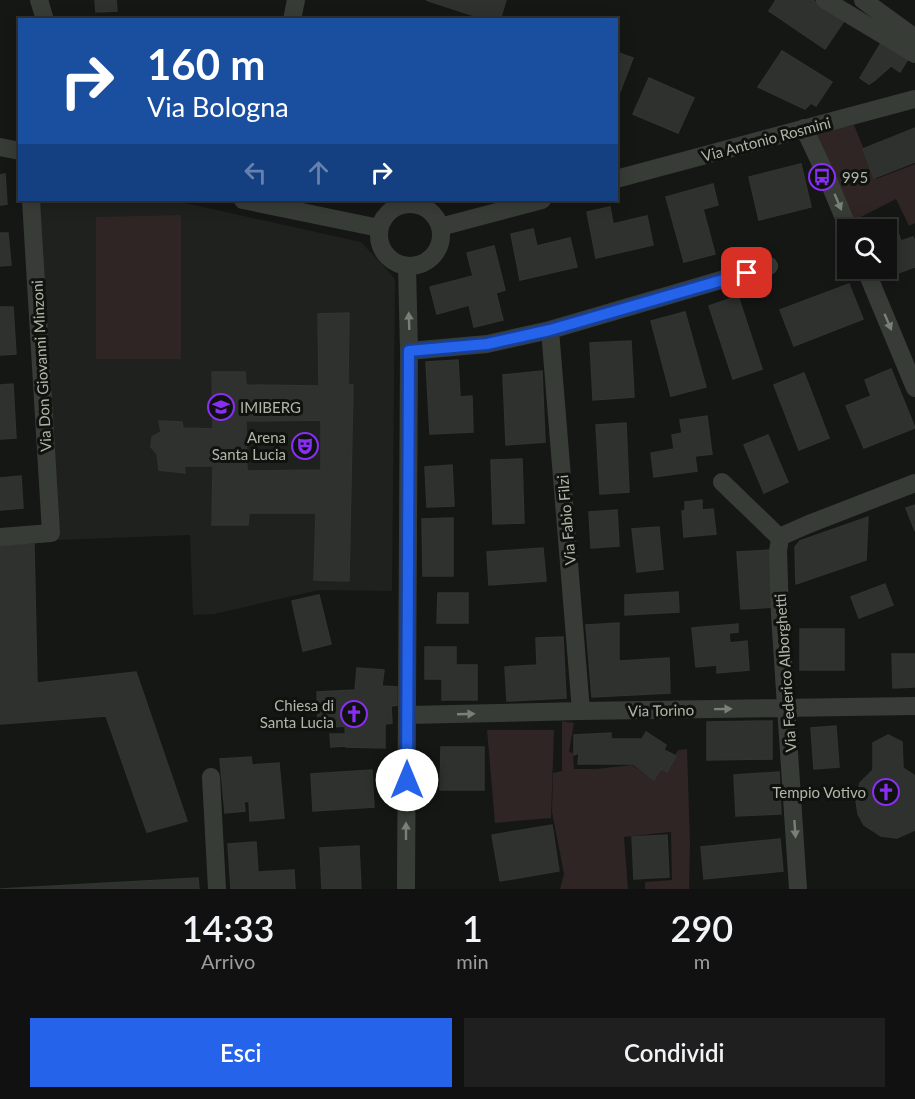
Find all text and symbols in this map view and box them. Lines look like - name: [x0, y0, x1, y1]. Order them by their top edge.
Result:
- text: 160 m: [147, 39, 265, 89]
- icon: right: [48, 42, 126, 120]
- text: Via Bologna: [147, 90, 289, 123]
- street label: Via Antonio Rosmini: [699, 113, 833, 165]
- icon: left: [239, 156, 272, 189]
- icon: ahead: [302, 156, 335, 189]
- icon: right: [365, 156, 398, 189]
- bus stop icon: 995: [807, 162, 837, 192]
- place label: 995: [842, 168, 868, 186]
- one-way arrow: [833, 194, 842, 211]
- map controls: [837, 219, 897, 279]
- button: search: [837, 219, 897, 279]
- pin: [721, 247, 772, 298]
- icon: arrive: [730, 256, 763, 289]
- street label: Via Don Giovanni Minzoni: [28, 280, 54, 452]
- one-way arrow: [404, 311, 413, 330]
- one-way arrow: [883, 314, 893, 332]
- school or university icon: IMIBERG: [206, 392, 236, 422]
- place label: IMIBERG: [240, 398, 301, 416]
- place label: Arena Santa Lucia: [212, 428, 286, 463]
- theatre icon: Arena Santa Lucia: [290, 431, 320, 461]
- street label: Via Fabio Filzi: [553, 474, 579, 566]
- street label: Via Federico Alborghetti: [770, 593, 800, 753]
- place label: Chiesa di Santa Lucia: [260, 696, 334, 731]
- church icon: Chiesa di Santa Lucia: [339, 699, 369, 729]
- street label: Via Torino: [628, 700, 694, 720]
- one-way arrow: [714, 704, 733, 714]
- one-way arrow: [456, 709, 475, 719]
- position arrow: [375, 748, 439, 812]
- church icon: Tempio Votivo: [871, 777, 901, 807]
- place label: Tempio Votivo: [772, 783, 866, 801]
- one-way arrow: [790, 820, 799, 839]
- one-way arrow: [401, 821, 411, 840]
- text: 14:33: [182, 906, 274, 950]
- text: 1: [462, 906, 483, 950]
- text: 290: [671, 906, 733, 950]
- text: Arrivo: [201, 949, 255, 973]
- text: min: [456, 949, 489, 973]
- text: m: [694, 949, 710, 973]
- button: Esci: [30, 1018, 452, 1087]
- button: Condividi: [464, 1018, 885, 1087]

